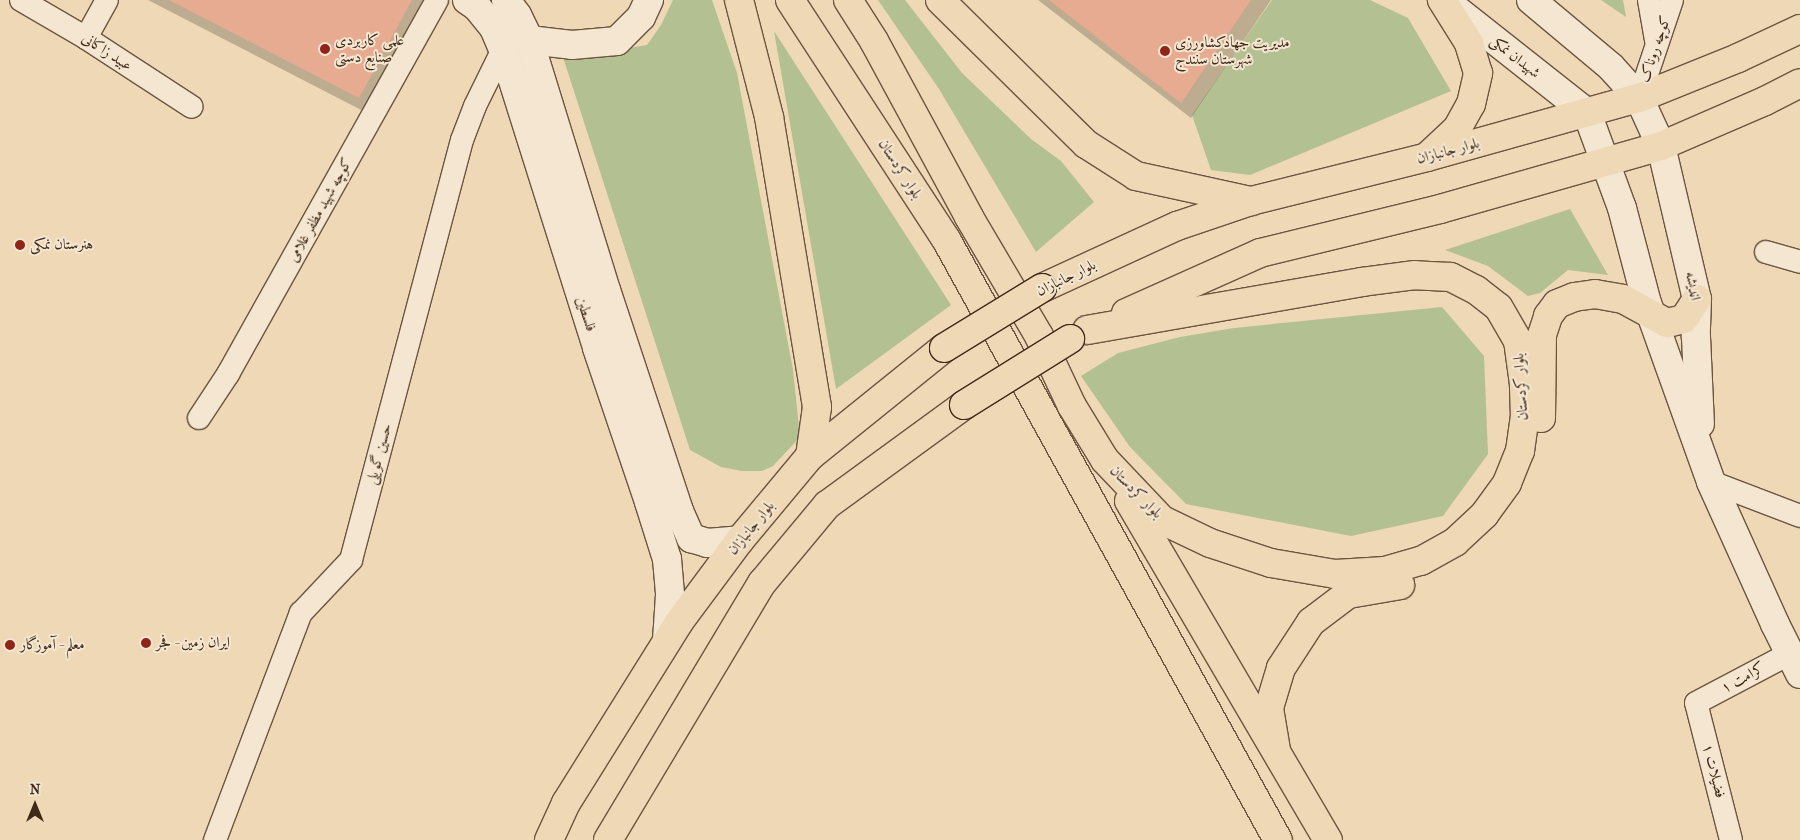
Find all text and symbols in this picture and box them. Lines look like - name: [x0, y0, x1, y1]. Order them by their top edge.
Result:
- street label: کوچه روناک: [1635, 13, 1675, 85]
- street label: عبید زاکانی: [78, 29, 136, 75]
- place label: علمی کاربردی صنایع دستی: [335, 31, 404, 66]
- street label: شهیدان نمکی: [1486, 32, 1544, 82]
- place label: مدیریت جهادکشاورزی شهرستان سنندج: [1175, 33, 1290, 68]
- marker: علمی کاربردی صنایع دستی: [319, 43, 331, 55]
- marker: مدیریت جهادکشاورزی شهرستان سنندج: [1159, 45, 1171, 57]
- street label: بلوار جانبازان: [1415, 134, 1481, 168]
- street label: بلوار کردستان: [874, 136, 926, 202]
- street label: کوچه شهید مظفر غلامی: [284, 155, 356, 265]
- place label: هنرستان نمکی: [30, 236, 93, 254]
- marker: هنرستان نمکی: [14, 239, 26, 251]
- street label: بلوار جانبازان: [1033, 256, 1099, 300]
- street label: اندیشه: [1682, 270, 1704, 302]
- street label: فلسطین: [572, 294, 600, 334]
- street label: بلوار کردستان: [1510, 353, 1532, 421]
- street label: حسین گویلی: [362, 421, 396, 487]
- street label: بلوار کردستان: [1106, 462, 1166, 522]
- street label: بلوار جانبازان: [724, 497, 778, 559]
- place label: ایران زمین - فجر: [156, 634, 230, 652]
- place label: معلم - آموزگار: [20, 636, 85, 654]
- marker: ایران زمین - فجر: [140, 637, 152, 649]
- marker: معلم - آموزگار: [4, 639, 16, 651]
- street label: کرامت ۱: [1718, 659, 1768, 697]
- street label: فضیلات ۱: [1699, 742, 1729, 800]
- north arrow: [10, 780, 60, 830]
- text: N: [30, 781, 40, 798]

